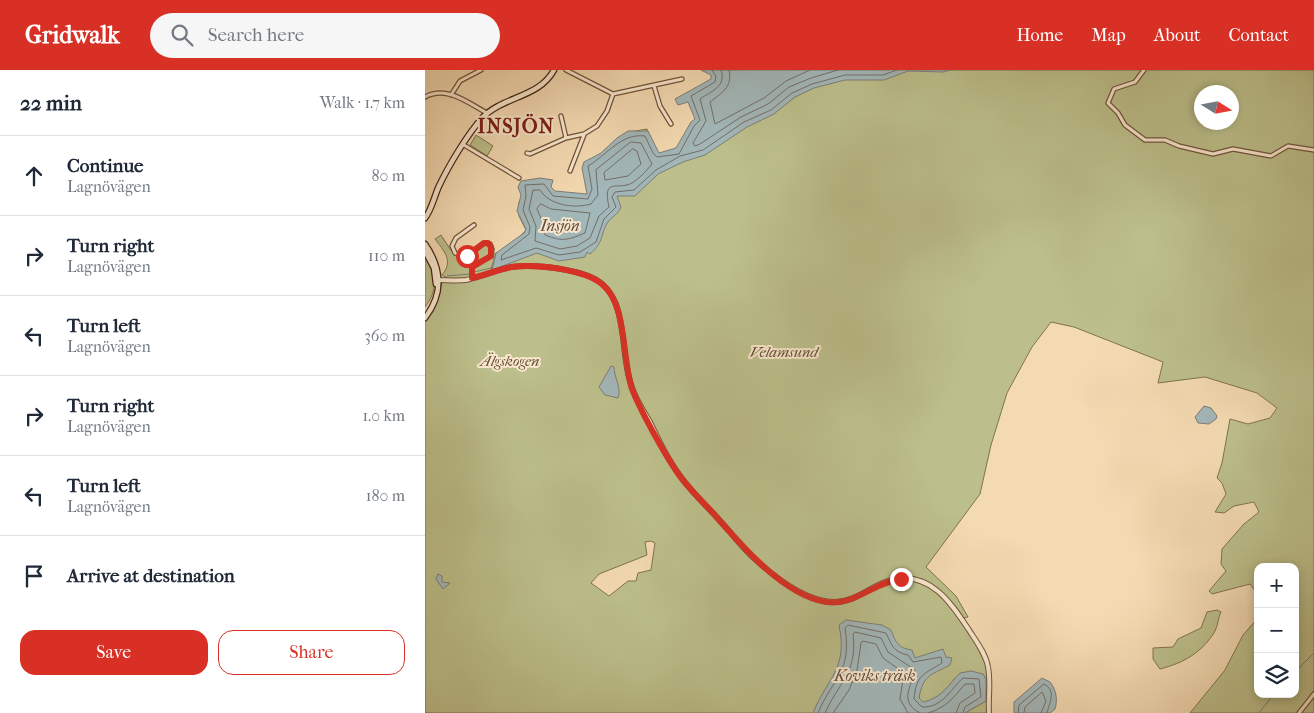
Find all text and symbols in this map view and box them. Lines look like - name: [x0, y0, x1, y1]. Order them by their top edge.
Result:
- search box: [150, 13, 500, 58]
- text: Gridwalk: [25, 21, 120, 49]
- icon: search: [168, 21, 196, 49]
- text: Search here: [208, 24, 304, 46]
- text: Home: [1016, 25, 1063, 46]
- text: Map: [1091, 25, 1126, 46]
- text: About: [1154, 25, 1200, 46]
- text: Contact: [1228, 25, 1289, 46]
- north arrow: [1194, 85, 1239, 130]
- text: 22 min: [20, 91, 82, 115]
- text: Walk · 1.7 km: [320, 93, 405, 112]
- district label: INSJÖN: [477, 113, 555, 138]
- text: Continue: [67, 155, 143, 177]
- icon: ahead: [20, 162, 48, 190]
- text: 80 m: [371, 166, 405, 185]
- text: Lagnövägen: [67, 177, 151, 196]
- water label: Insjön: [539, 216, 580, 235]
- text: Turn right: [67, 235, 154, 257]
- icon: right: [20, 242, 48, 270]
- route start: [456, 245, 479, 268]
- text: 110 m: [368, 246, 405, 265]
- text: Lagnövägen: [67, 257, 151, 276]
- text: Turn left: [67, 315, 141, 337]
- icon: left: [20, 322, 48, 350]
- text: 360 m: [364, 326, 405, 345]
- text: Lagnövägen: [67, 337, 151, 356]
- park label: Velamsund: [750, 343, 820, 361]
- park label: Älgskogen: [479, 352, 539, 370]
- text: Turn right: [67, 395, 154, 417]
- icon: right: [20, 402, 48, 430]
- text: 1.0 km: [362, 406, 405, 425]
- text: Lagnövägen: [67, 417, 151, 436]
- text: Turn left: [67, 475, 141, 497]
- icon: left: [20, 482, 48, 510]
- text: 180 m: [366, 486, 405, 505]
- text: Lagnövägen: [67, 497, 151, 516]
- icon: arrive: [20, 562, 48, 590]
- map controls: [1254, 563, 1299, 698]
- button: +: [1254, 563, 1299, 608]
- text: Arrive at destination: [67, 565, 235, 587]
- route end: [890, 568, 913, 591]
- button: −: [1254, 608, 1299, 653]
- button: Save: [20, 630, 208, 675]
- button: Share: [218, 630, 405, 675]
- button: layers: [1254, 653, 1299, 698]
- water label: Koviks träsk: [833, 666, 916, 685]

